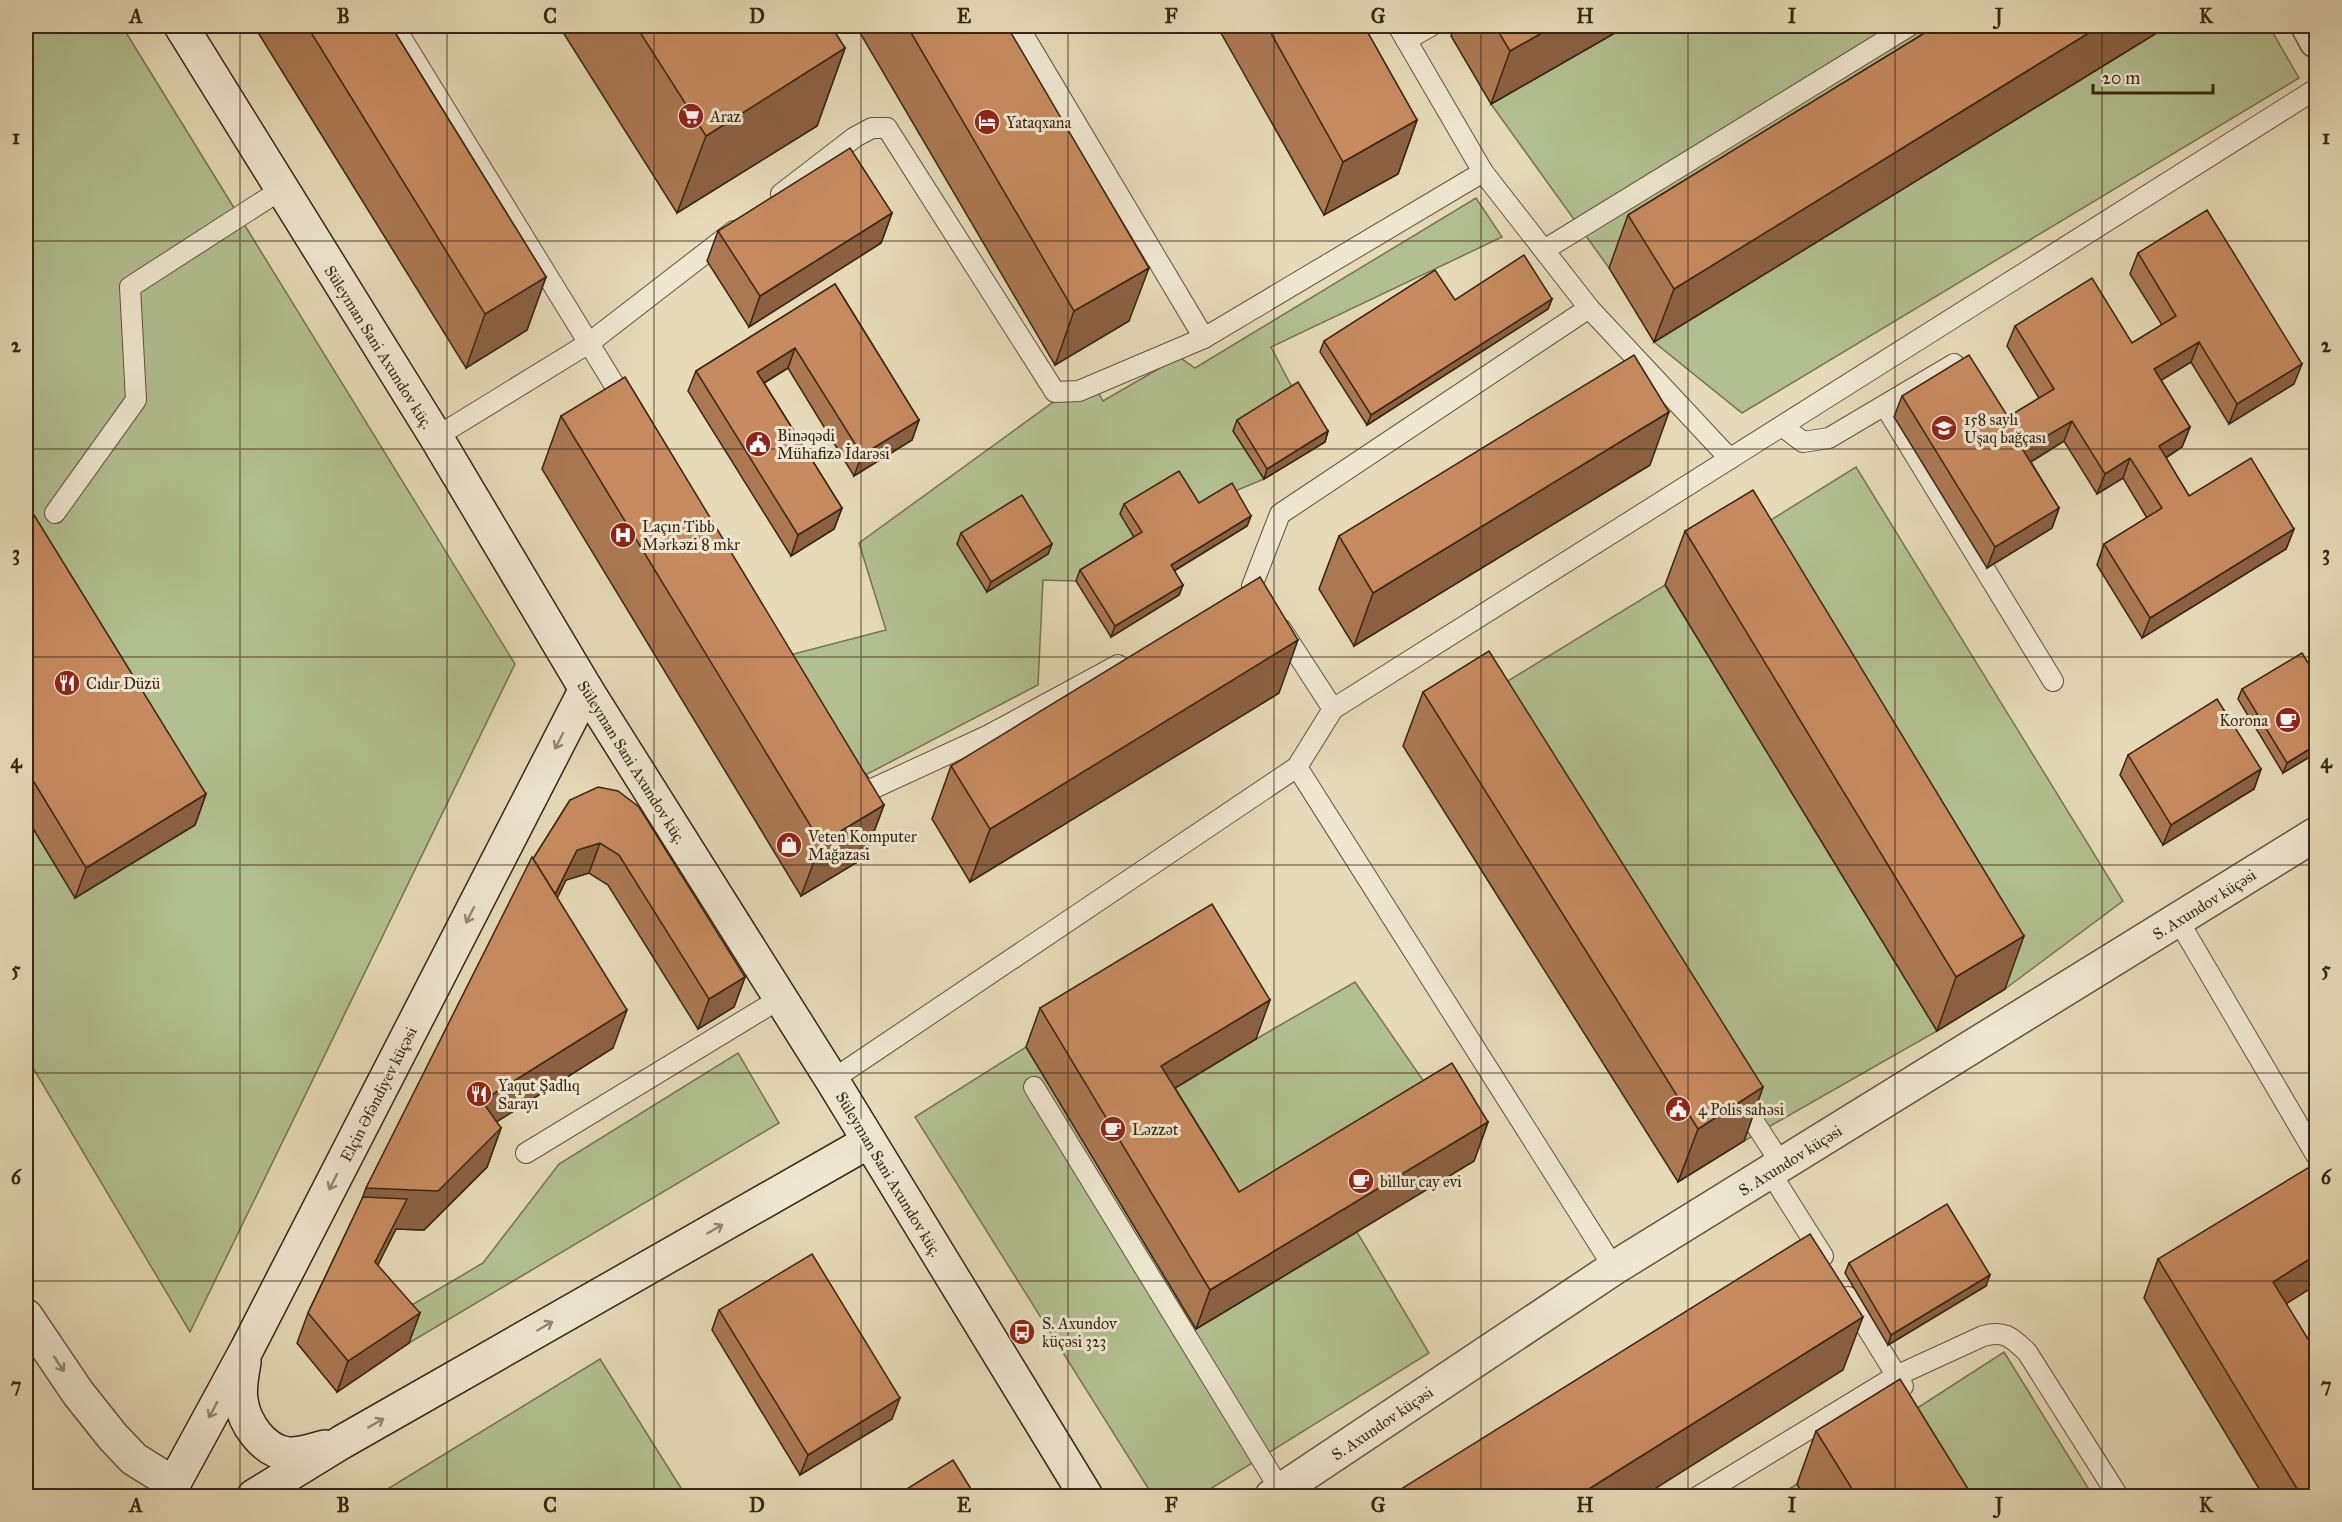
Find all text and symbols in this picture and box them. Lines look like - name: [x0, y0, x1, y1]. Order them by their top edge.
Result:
- text: A: [127, 4, 143, 28]
- text: B: [336, 4, 350, 28]
- text: C: [543, 4, 557, 28]
- text: D: [749, 4, 765, 28]
- text: E: [957, 4, 972, 28]
- text: F: [1164, 4, 1178, 28]
- text: G: [1371, 4, 1386, 28]
- text: H: [1576, 4, 1594, 28]
- text: I: [1788, 4, 1797, 28]
- text: J: [1992, 4, 2004, 30]
- text: K: [2199, 4, 2214, 28]
- scale bar: [2093, 57, 2213, 95]
- text: 20 m: [2102, 67, 2140, 89]
- supermarket icon: Araz: [676, 101, 706, 131]
- place label: Araz: [709, 107, 742, 126]
- hotel icon: Yataqxana: [972, 107, 1002, 137]
- place label: Yataqxana: [1006, 113, 1072, 133]
- text: 1: [12, 125, 20, 149]
- text: 1: [2322, 125, 2330, 149]
- street label: Süleyman Sani Axundov küç.: [320, 262, 437, 433]
- text: 2: [11, 333, 22, 357]
- text: 2: [2321, 333, 2332, 357]
- place label: 158 saylı Uşaq bağçası: [1964, 410, 2047, 448]
- school or university icon: 158 saylı Uşaq bağçası: [1929, 413, 1959, 443]
- place label: Binəqədi Mühafizə İdarəsi: [777, 426, 890, 463]
- public building icon: Binəqədi Mühafizə İdarəsi: [743, 429, 773, 459]
- place label: Laçın Tibb Mərkəzi 8 mkr: [642, 517, 740, 554]
- hospital icon: Laçın Tibb Mərkəzi 8 mkr: [608, 520, 638, 550]
- text: 3: [12, 541, 20, 566]
- text: 3: [2322, 541, 2330, 566]
- restaurant icon: Cıdır Düzü: [52, 668, 82, 698]
- place label: Cıdır Düzü: [86, 674, 161, 693]
- street label: Süleyman Sani Axundov küç.: [573, 677, 690, 848]
- cafe icon: Korona: [2273, 705, 2303, 735]
- place label: Korona: [2219, 711, 2268, 730]
- one-way arrow: [553, 732, 564, 750]
- text: 4: [10, 749, 22, 774]
- text: 4: [2320, 749, 2332, 774]
- place label: Veten Komputer Mağazasi: [807, 827, 917, 865]
- shop icon: Veten Komputer Mağazasi: [774, 830, 804, 860]
- street label: S. Axundov küçəsi: [2149, 865, 2260, 944]
- one-way arrow: [464, 906, 476, 923]
- text: 5: [11, 957, 21, 981]
- text: 5: [2321, 957, 2331, 981]
- street label: Elçin Əfəndiyev küçəsi: [336, 1023, 421, 1165]
- place label: Yaqut Şadlıq Sarayı: [498, 1076, 580, 1113]
- restaurant icon: Yaqut Şadlıq Sarayı: [464, 1079, 494, 1109]
- street label: Süleyman Sani Axundov küç.: [832, 1088, 945, 1260]
- public building icon: 4 Polis sahəsi: [1663, 1094, 1693, 1124]
- place label: 4 Polis sahəsi: [1698, 1100, 1785, 1119]
- cafe icon: Ləzzət: [1098, 1114, 1128, 1144]
- place label: Ləzzət: [1132, 1120, 1179, 1139]
- street label: S. Axundov küçəsi: [1735, 1121, 1846, 1200]
- text: 6: [11, 1165, 23, 1189]
- text: 6: [2321, 1165, 2333, 1189]
- cafe icon: billur cay evi: [1346, 1166, 1376, 1196]
- one-way arrow: [326, 1172, 338, 1190]
- place label: billur cay evi: [1380, 1172, 1462, 1191]
- one-way arrow: [706, 1223, 723, 1235]
- place label: S. Axundov küçəsi 323: [1042, 1314, 1118, 1351]
- bus stop icon: S. Axundov küçəsi 323: [1007, 1317, 1037, 1347]
- one-way arrow: [536, 1320, 554, 1331]
- one-way arrow: [53, 1356, 65, 1372]
- text: 7: [11, 1373, 22, 1397]
- text: 7: [2321, 1373, 2332, 1397]
- street label: S. Axundov küçəsi: [1328, 1382, 1437, 1464]
- one-way arrow: [207, 1401, 219, 1419]
- one-way arrow: [367, 1417, 384, 1429]
- text: A: [127, 1493, 143, 1517]
- text: B: [336, 1493, 350, 1517]
- text: C: [543, 1493, 557, 1517]
- text: D: [749, 1493, 765, 1517]
- text: E: [957, 1493, 972, 1517]
- text: F: [1164, 1493, 1178, 1517]
- text: G: [1371, 1493, 1386, 1517]
- text: H: [1576, 1493, 1594, 1517]
- text: I: [1788, 1493, 1797, 1517]
- text: J: [1992, 1493, 2004, 1519]
- text: K: [2199, 1493, 2214, 1517]

